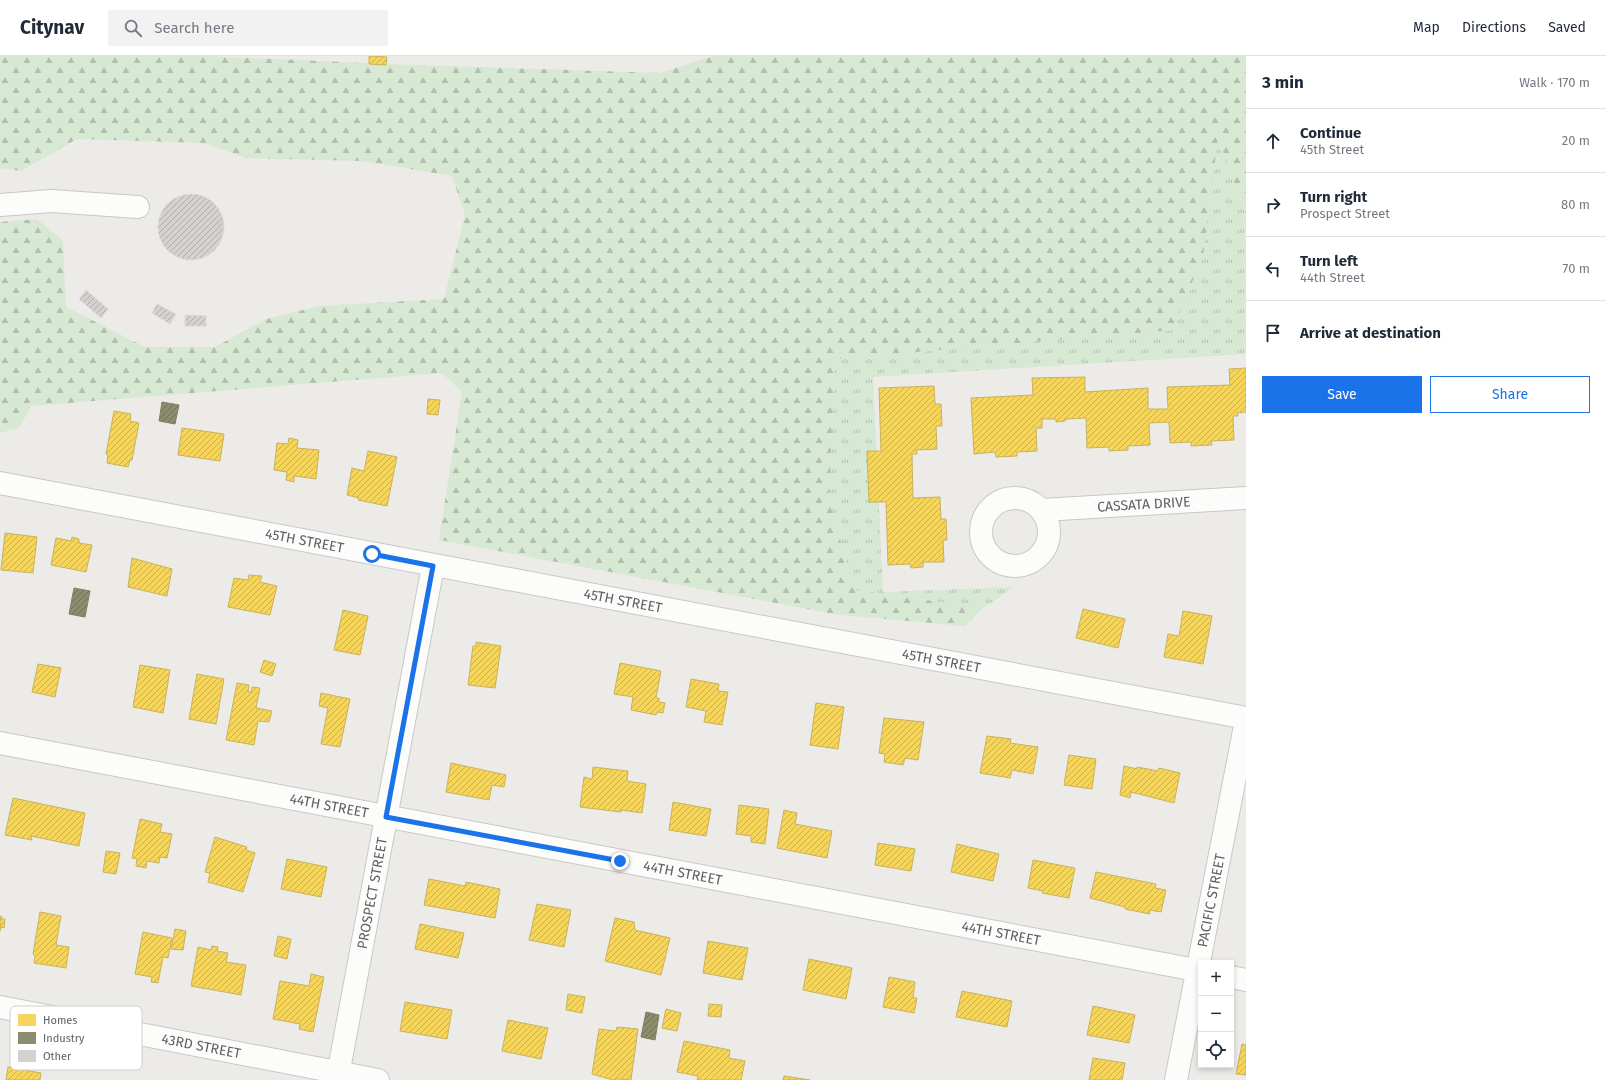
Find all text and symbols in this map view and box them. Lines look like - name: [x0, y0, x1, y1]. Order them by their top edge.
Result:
- search box: [108, 10, 388, 46]
- text: Citynav: [20, 16, 84, 39]
- icon: search: [122, 17, 144, 39]
- text: Search here: [154, 19, 234, 37]
- text: Map: [1413, 19, 1440, 36]
- text: Directions: [1462, 19, 1526, 36]
- text: Saved: [1548, 19, 1586, 36]
- text: 3 min: [1262, 72, 1304, 93]
- text: Walk · 170 m: [1519, 75, 1590, 90]
- text: Continue: [1300, 124, 1361, 142]
- icon: ahead: [1262, 130, 1284, 152]
- text: 20 m: [1562, 133, 1590, 148]
- text: 45th Street: [1300, 142, 1364, 157]
- text: Turn right: [1300, 188, 1367, 206]
- icon: right: [1262, 194, 1284, 216]
- text: 80 m: [1561, 197, 1590, 212]
- text: Prospect Street: [1300, 206, 1390, 221]
- text: Turn left: [1300, 252, 1358, 270]
- icon: left: [1262, 258, 1284, 280]
- text: 70 m: [1563, 261, 1590, 276]
- text: 44th Street: [1300, 270, 1365, 285]
- icon: arrive: [1262, 322, 1284, 344]
- text: Arrive at destination: [1300, 324, 1441, 342]
- button: Save: [1262, 376, 1422, 413]
- button: Share: [1430, 376, 1590, 413]
- street label: CASSATA DRIVE: [1097, 493, 1191, 515]
- street label: 45TH STREET: [264, 525, 346, 556]
- route start: [363, 545, 381, 563]
- street label: 45TH STREET: [582, 585, 664, 616]
- street label: 45TH STREET: [901, 645, 983, 676]
- street label: 44TH STREET: [288, 790, 371, 821]
- street label: PROSPECT STREET: [353, 835, 391, 950]
- street label: PACIFIC STREET: [1194, 851, 1229, 949]
- route end: [611, 852, 629, 870]
- street label: 44TH STREET: [642, 857, 724, 889]
- street label: 44TH STREET: [960, 917, 1043, 949]
- map controls: [1198, 960, 1234, 1068]
- button: +: [1198, 960, 1234, 996]
- button: −: [1198, 996, 1234, 1032]
- legend: [10, 1006, 142, 1070]
- text: Homes: [43, 1014, 77, 1027]
- street label: 43RD STREET: [160, 1030, 243, 1062]
- text: Industry: [43, 1032, 85, 1045]
- button: locate: [1198, 1032, 1234, 1068]
- text: Other: [43, 1050, 72, 1063]

